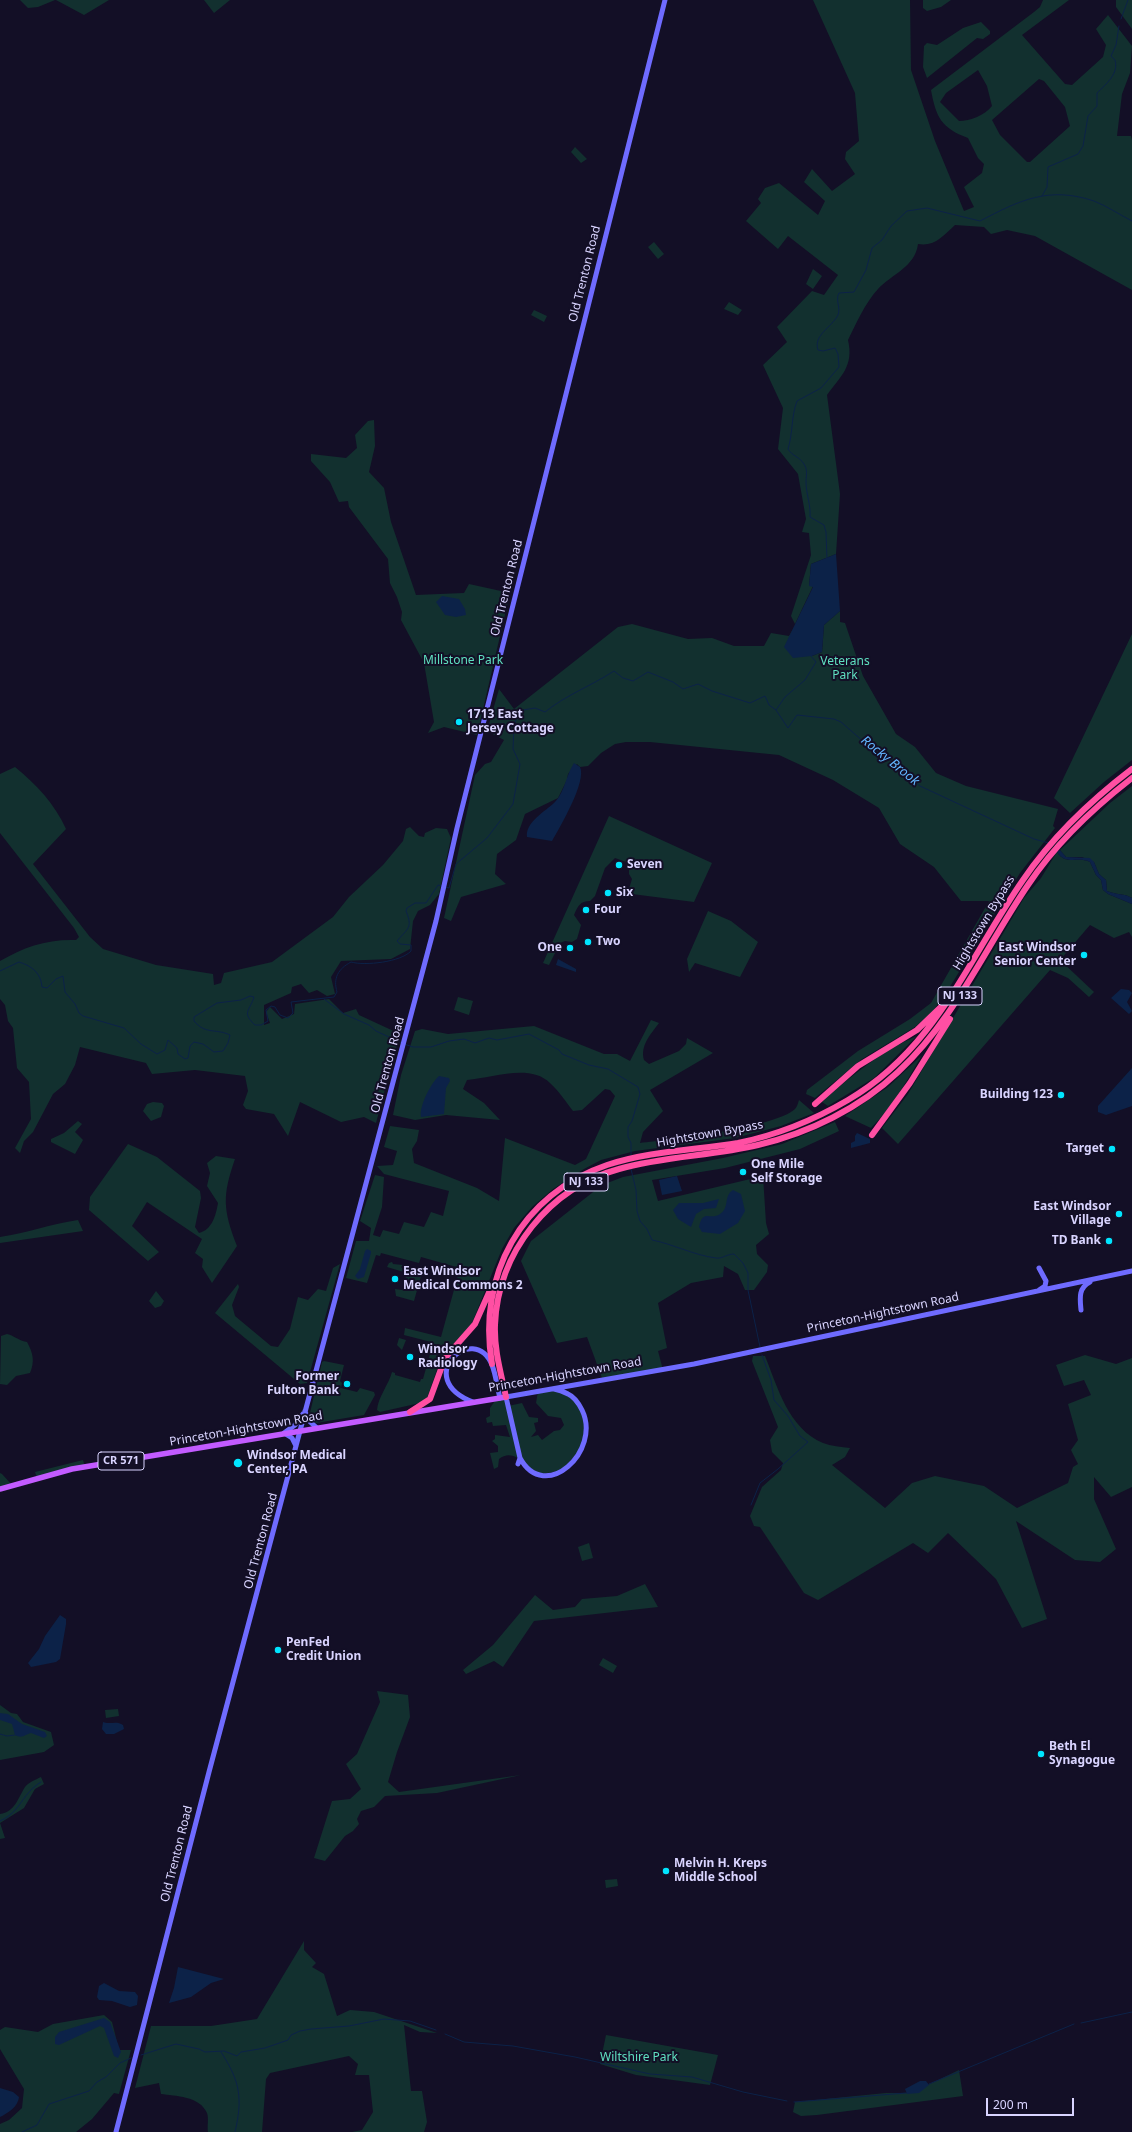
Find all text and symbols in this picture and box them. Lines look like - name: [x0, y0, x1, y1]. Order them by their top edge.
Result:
- street label: Old Trenton Road: [566, 224, 604, 324]
- street label: Old Trenton Road: [488, 538, 526, 638]
- park label: Millstone Park: [423, 654, 503, 668]
- park label: Veterans Park: [820, 655, 870, 683]
- place label: 1713 East Jersey Cottage: [467, 708, 554, 736]
- marker: 1713 East Jersey Cottage: [454, 717, 464, 727]
- water label: Rocky Brook: [858, 733, 922, 789]
- place label: Seven: [627, 858, 662, 872]
- marker: Seven: [614, 860, 624, 870]
- street label: Hightstown Bypass: [950, 873, 1018, 973]
- place label: Six: [616, 886, 633, 900]
- marker: Six: [603, 888, 613, 898]
- place label: Four: [594, 903, 621, 917]
- marker: Four: [581, 905, 591, 915]
- place label: Two: [596, 935, 620, 949]
- marker: Two: [583, 937, 593, 947]
- place label: One: [538, 941, 562, 955]
- place label: East Windsor Senior Center: [994, 941, 1076, 969]
- marker: One: [565, 943, 575, 953]
- marker: East Windsor Senior Center: [1079, 950, 1089, 960]
- road number: NJ 133: [938, 987, 982, 1005]
- street label: Old Trenton Road: [368, 1015, 408, 1115]
- place label: Building 123: [980, 1088, 1053, 1102]
- marker: Building 123: [1056, 1090, 1066, 1100]
- street label: Hightstown Bypass: [656, 1118, 764, 1150]
- place label: Target: [1066, 1142, 1104, 1156]
- marker: Target: [1107, 1144, 1117, 1154]
- place label: One Mile Self Storage: [751, 1158, 822, 1186]
- marker: One Mile Self Storage: [738, 1167, 748, 1177]
- road number: NJ 133: [564, 1173, 608, 1191]
- place label: East Windsor Village: [1033, 1200, 1111, 1228]
- marker: East Windsor Village: [1114, 1209, 1124, 1219]
- place label: TD Bank: [1052, 1234, 1101, 1248]
- marker: TD Bank: [1104, 1236, 1114, 1246]
- place label: East Windsor Medical Commons 2: [403, 1265, 523, 1293]
- marker: East Windsor Medical Commons 2: [390, 1274, 400, 1284]
- street label: Princeton-Hightstown Road: [806, 1290, 960, 1336]
- place label: Windsor Radiology: [418, 1343, 477, 1371]
- marker: Windsor Radiology: [405, 1352, 415, 1362]
- street label: Princeton-Hightstown Road: [487, 1354, 643, 1396]
- place label: Former Fulton Bank: [267, 1370, 339, 1398]
- marker: Former Fulton Bank: [342, 1379, 352, 1389]
- street label: Princeton-Hightstown Road: [168, 1408, 324, 1450]
- place label: Windsor Medical Center, PA: [247, 1449, 346, 1477]
- road number: CR 571: [98, 1452, 144, 1470]
- marker: Windsor Medical Center, PA: [232, 1457, 244, 1469]
- street label: Old Trenton Road: [241, 1491, 281, 1591]
- place label: PenFed Credit Union: [286, 1636, 361, 1664]
- marker: PenFed Credit Union: [273, 1645, 283, 1655]
- place label: Beth El Synagogue: [1049, 1740, 1115, 1768]
- marker: Beth El Synagogue: [1036, 1749, 1046, 1759]
- street label: Old Trenton Road: [158, 1804, 196, 1904]
- place label: Melvin H. Kreps Middle School: [674, 1857, 767, 1885]
- marker: Melvin H. Kreps Middle School: [661, 1866, 671, 1876]
- park label: Wiltshire Park: [600, 2051, 678, 2065]
- scale bar: [988, 2090, 1076, 2116]
- text: 200 m: [993, 2096, 1028, 2113]

